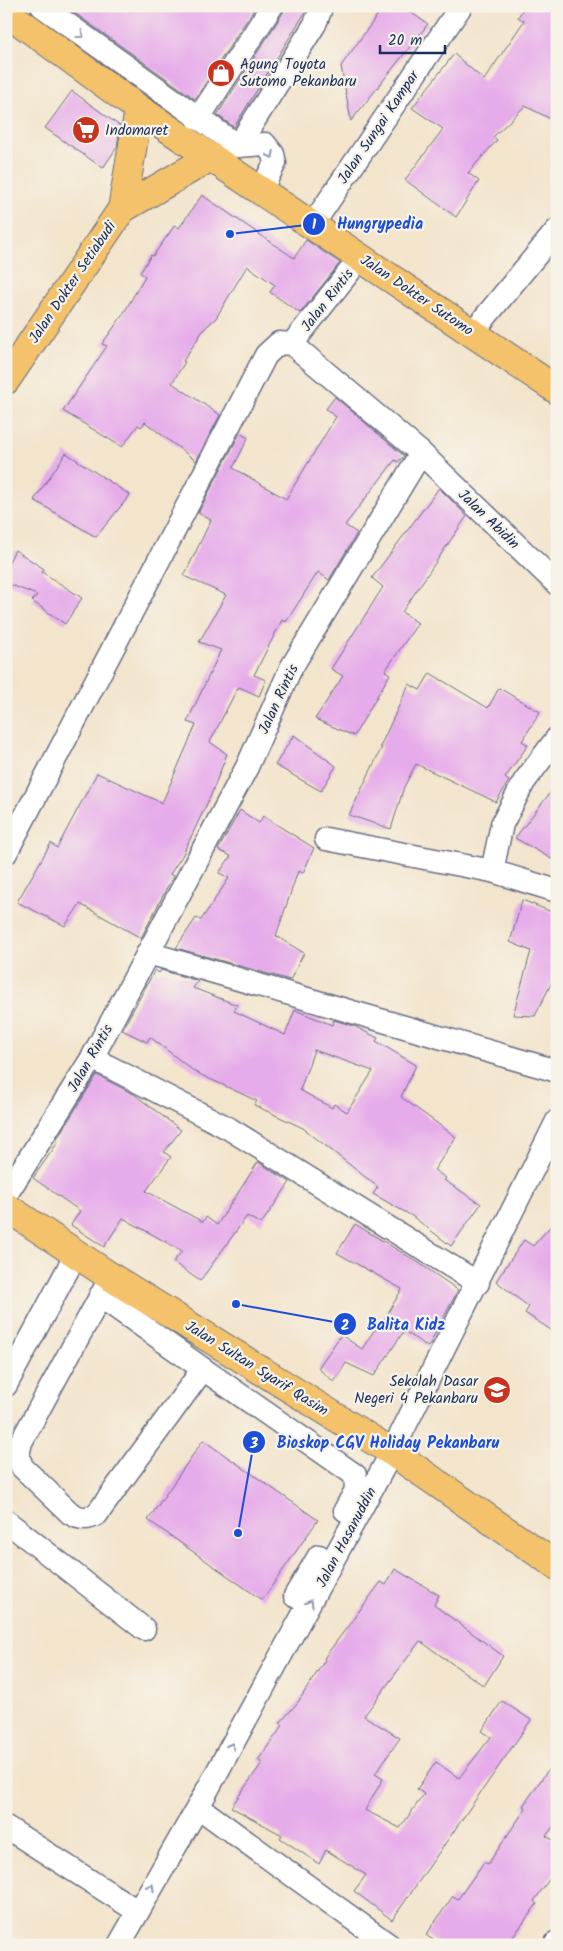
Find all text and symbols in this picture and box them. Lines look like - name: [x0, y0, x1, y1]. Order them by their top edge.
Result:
- scale bar: [380, 22, 446, 54]
- one-way arrow: [75, 29, 85, 38]
- text: 20 m: [388, 29, 422, 53]
- place label: Agung Toyota Sutomo Pekanbaru: [240, 53, 357, 94]
- shop icon: Agung Toyota Sutomo Pekanbaru: [206, 58, 236, 88]
- street label: Jalan Sungai Kampar: [332, 65, 426, 189]
- supermarket icon: Indomaret: [71, 115, 101, 145]
- place label: Indomaret: [105, 119, 169, 143]
- one-way arrow: [265, 150, 275, 159]
- callout: Hungrypedia: [302, 208, 433, 239]
- text: Hungrypedia: [337, 212, 423, 237]
- text: 1: [312, 213, 317, 237]
- street label: Jalan Dokter Setiabudi: [23, 215, 124, 349]
- street label: Jalan Dokter Sutomo: [355, 249, 478, 343]
- street label: Jalan Rintis: [295, 263, 361, 338]
- street label: Jalan Abidin: [452, 484, 525, 556]
- street label: Jalan Rintis: [252, 660, 306, 738]
- street label: Jalan Rintis: [62, 1020, 120, 1097]
- callout: Balita Kidz: [332, 1309, 456, 1340]
- text: Balita Kidz: [367, 1313, 445, 1338]
- text: 2: [341, 1314, 350, 1338]
- street label: Jalan Sultan Syarif Qasim: [180, 1315, 333, 1423]
- place label: Sekolah Dasar Negeri 4 Pekanbaru: [354, 1370, 479, 1411]
- school or university icon: Sekolah Dasar Negeri 4 Pekanbaru: [482, 1375, 512, 1405]
- callout: Bioskop CGV Holiday Pekanbaru: [241, 1427, 509, 1458]
- text: Bioskop CGV Holiday Pekanbaru: [277, 1431, 500, 1456]
- text: 3: [249, 1432, 258, 1456]
- street label: Jalan Hasanuddin: [310, 1483, 384, 1592]
- one-way arrow: [304, 1600, 314, 1609]
- one-way arrow: [225, 1742, 235, 1751]
- one-way arrow: [145, 1883, 155, 1892]

